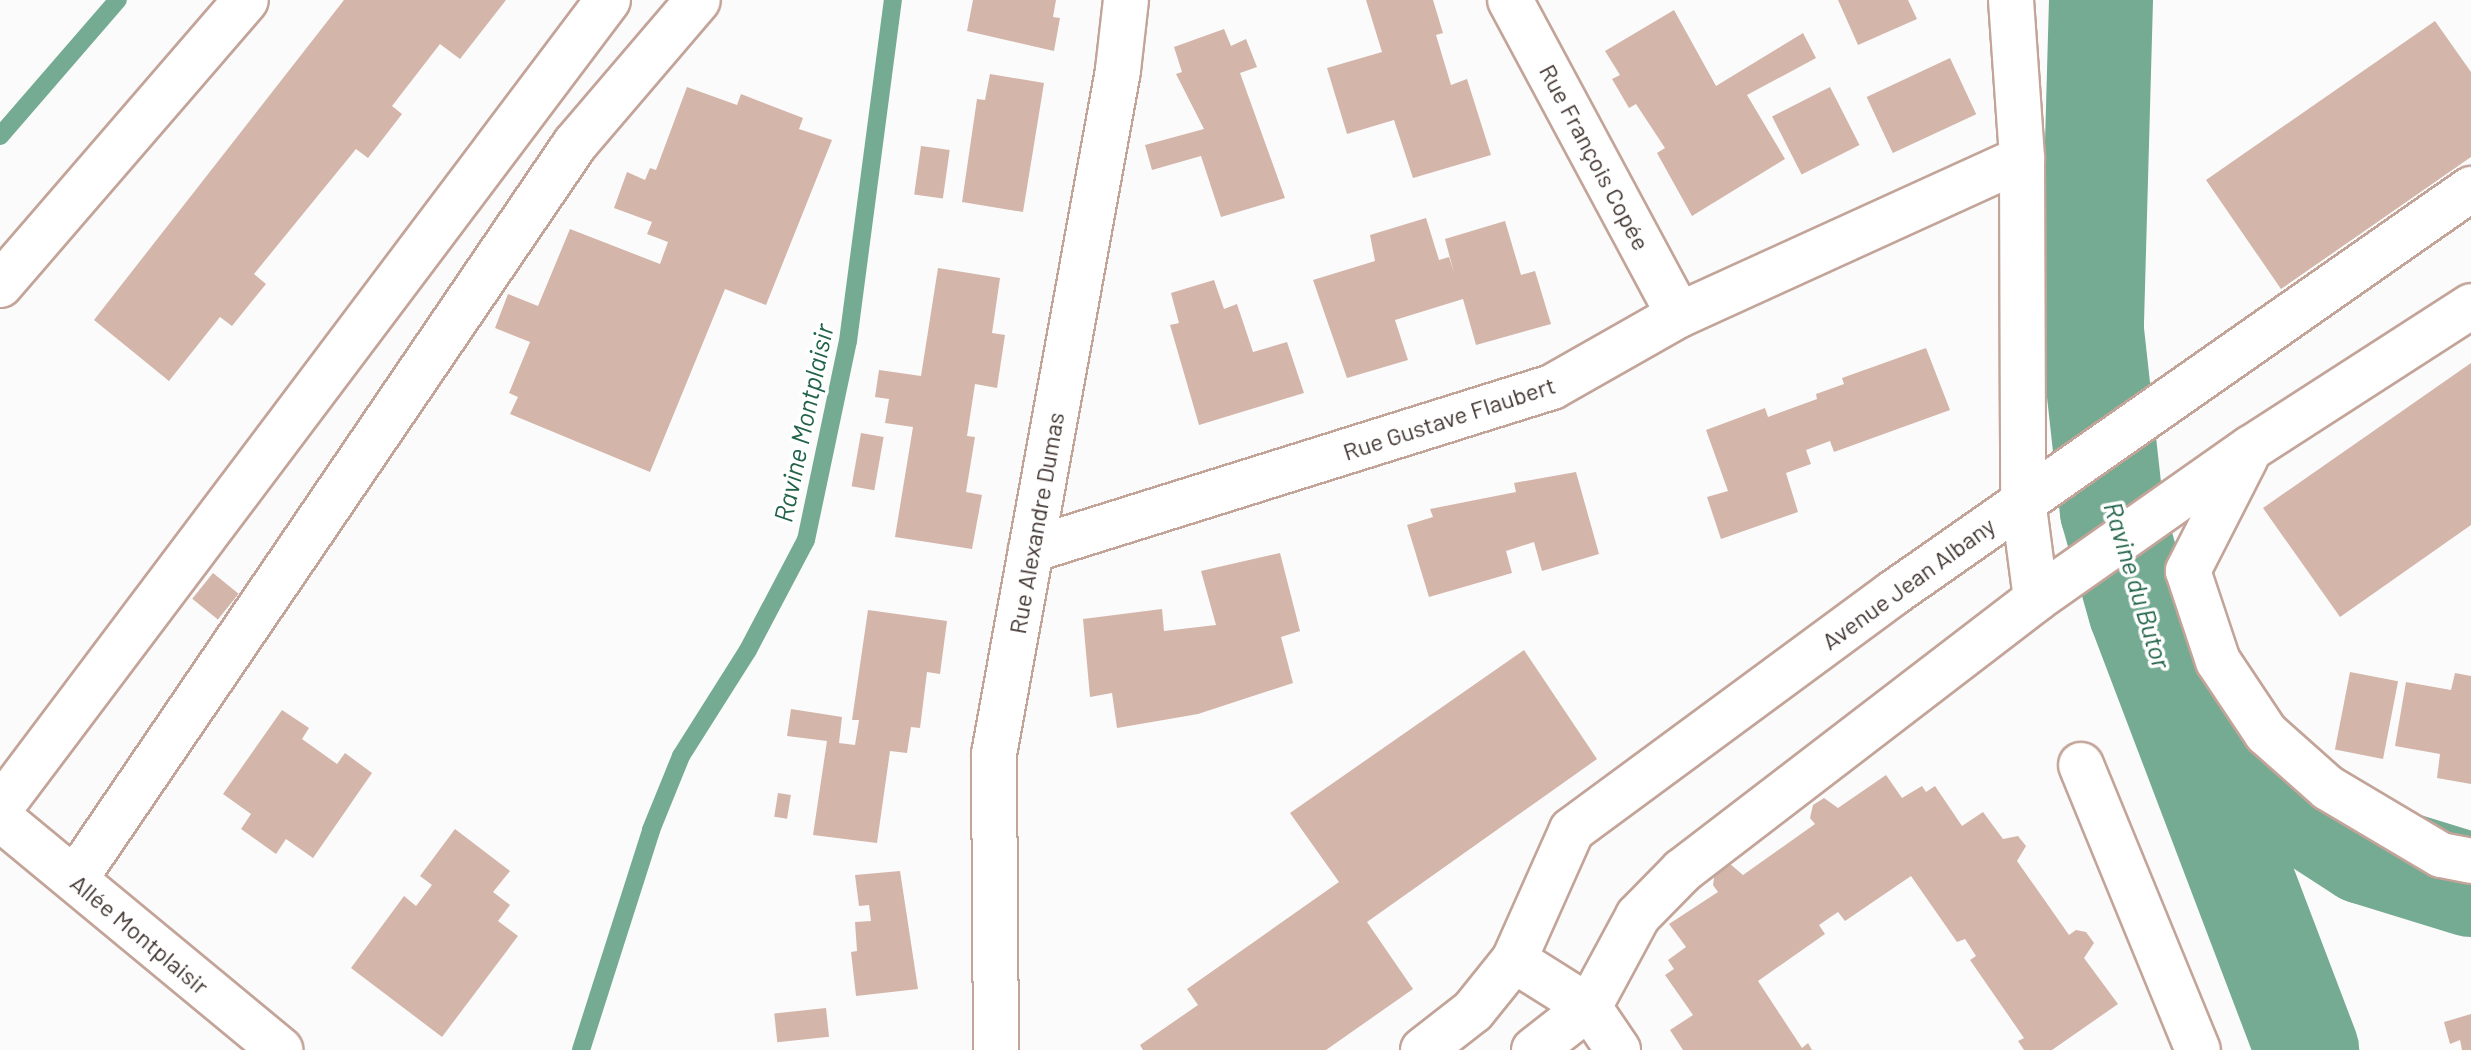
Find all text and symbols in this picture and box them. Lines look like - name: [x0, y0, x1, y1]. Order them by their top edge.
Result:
- street label: Rue François Copée: [1534, 59, 1656, 255]
- water label: Ravine Montplaisir: [767, 321, 839, 525]
- street label: Rue Gustave Flaubert: [1339, 370, 1559, 466]
- street label: Rue Alexandre Dumas: [1002, 410, 1070, 636]
- water label: Ravine du Butor: [2098, 498, 2178, 672]
- street label: Avenue Jean Albany: [1816, 511, 2000, 655]
- street label: Allée Montplaisir: [65, 868, 215, 1000]

